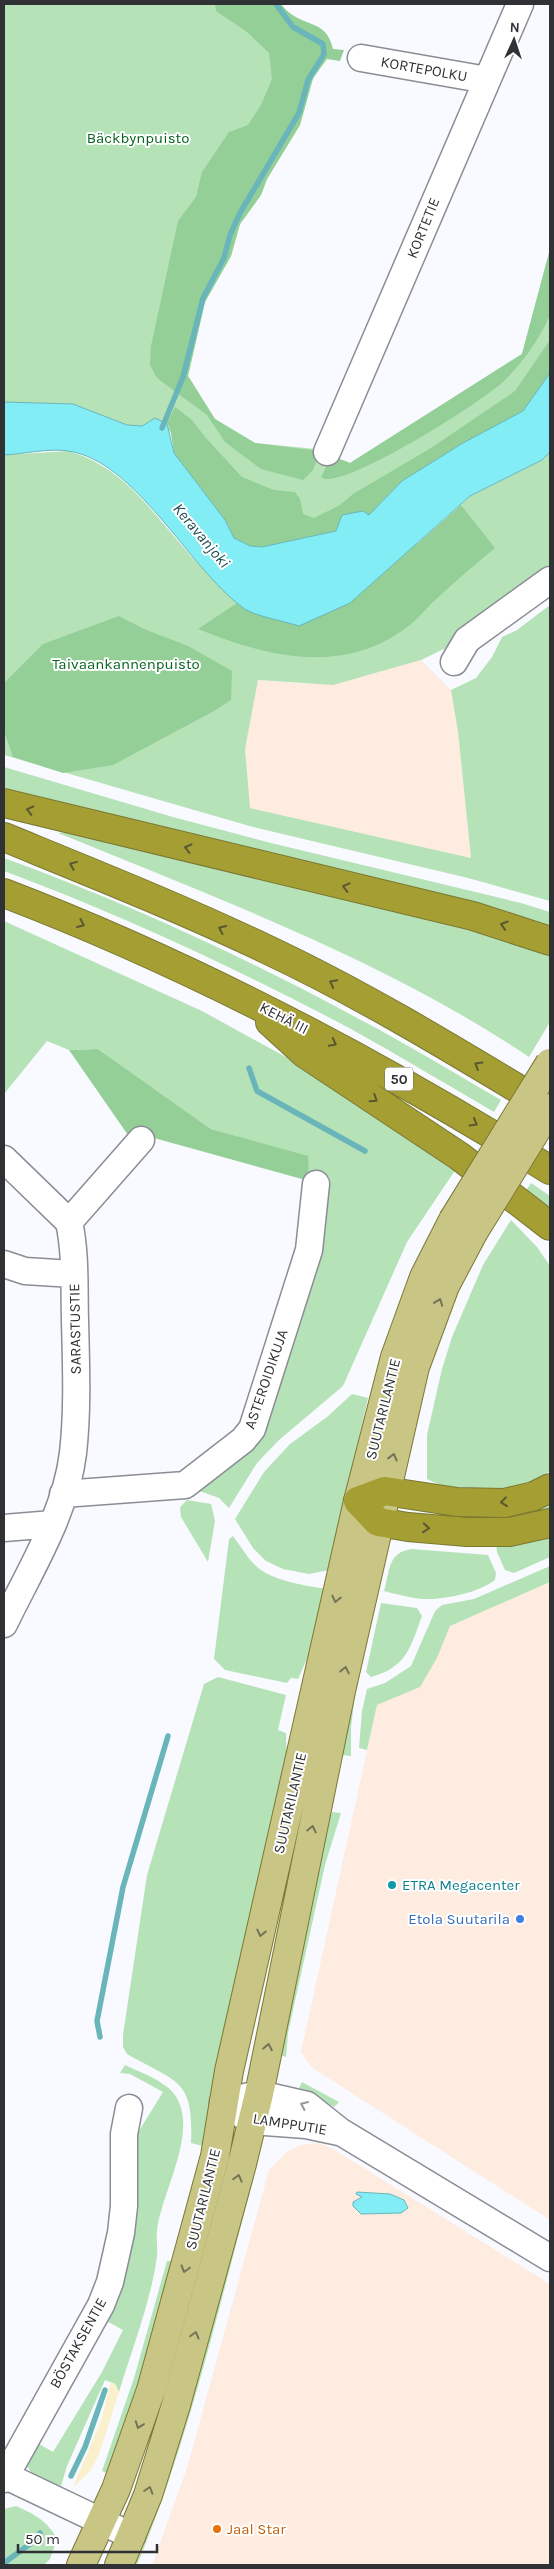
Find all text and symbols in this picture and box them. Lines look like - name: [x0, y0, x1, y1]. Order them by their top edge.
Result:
- north arrow: [489, 15, 539, 65]
- text: N: [509, 19, 520, 36]
- street label: KORTEPOLKU: [379, 53, 469, 85]
- park label: Bäckbynpuisto: [87, 129, 189, 147]
- street label: KORTETIE: [403, 195, 443, 261]
- water label: Keravanjoki: [169, 499, 234, 572]
- park label: Taivaankannenpuisto: [52, 655, 200, 673]
- one-way arrow: [26, 805, 35, 816]
- one-way arrow: [184, 843, 193, 854]
- one-way arrow: [69, 861, 78, 871]
- one-way arrow: [342, 882, 351, 893]
- one-way arrow: [76, 918, 85, 929]
- one-way arrow: [500, 921, 509, 931]
- one-way arrow: [218, 925, 227, 936]
- one-way arrow: [329, 979, 338, 989]
- street label: KEHÄ III: [257, 998, 311, 1038]
- one-way arrow: [327, 1037, 336, 1047]
- one-way arrow: [475, 1061, 484, 1071]
- road number: 50: [385, 1068, 413, 1090]
- one-way arrow: [369, 1093, 378, 1102]
- one-way arrow: [469, 1116, 478, 1126]
- street label: SARASTUSTIE: [65, 1283, 85, 1375]
- one-way arrow: [433, 1298, 443, 1307]
- street label: ASTEROIDIKUJA: [240, 1326, 292, 1431]
- street label: SUUTARILANTIE: [362, 1357, 404, 1461]
- one-way arrow: [387, 1453, 398, 1462]
- one-way arrow: [500, 1496, 508, 1507]
- one-way arrow: [422, 1522, 430, 1533]
- one-way arrow: [331, 1594, 342, 1603]
- one-way arrow: [339, 1666, 350, 1674]
- street label: SUUTARILANTIE: [270, 1751, 310, 1855]
- one-way arrow: [306, 1825, 316, 1833]
- place label: ETRA Megacenter: [402, 1876, 520, 1894]
- marker: ETRA Megacenter: [386, 1879, 398, 1891]
- place label: Etola Suutarila: [408, 1910, 510, 1928]
- marker: Etola Suutarila: [514, 1913, 526, 1925]
- one-way arrow: [256, 1928, 267, 1937]
- one-way arrow: [262, 2042, 273, 2051]
- one-way arrow: [300, 2101, 309, 2111]
- street label: LAMPPUTIE: [252, 2109, 328, 2139]
- street label: SUUTARILANTIE: [182, 2147, 224, 2251]
- one-way arrow: [232, 2174, 243, 2182]
- one-way arrow: [181, 2265, 191, 2273]
- street label: BÖSTAKSENTIE: [46, 2295, 110, 2391]
- one-way arrow: [189, 2330, 200, 2339]
- one-way arrow: [135, 2420, 145, 2429]
- one-way arrow: [143, 2487, 153, 2495]
- place label: Jaal Star: [227, 2520, 286, 2538]
- scale bar: [18, 2522, 156, 2554]
- marker: Jaal Star: [211, 2523, 223, 2535]
- text: 50 m: [25, 2530, 60, 2548]

